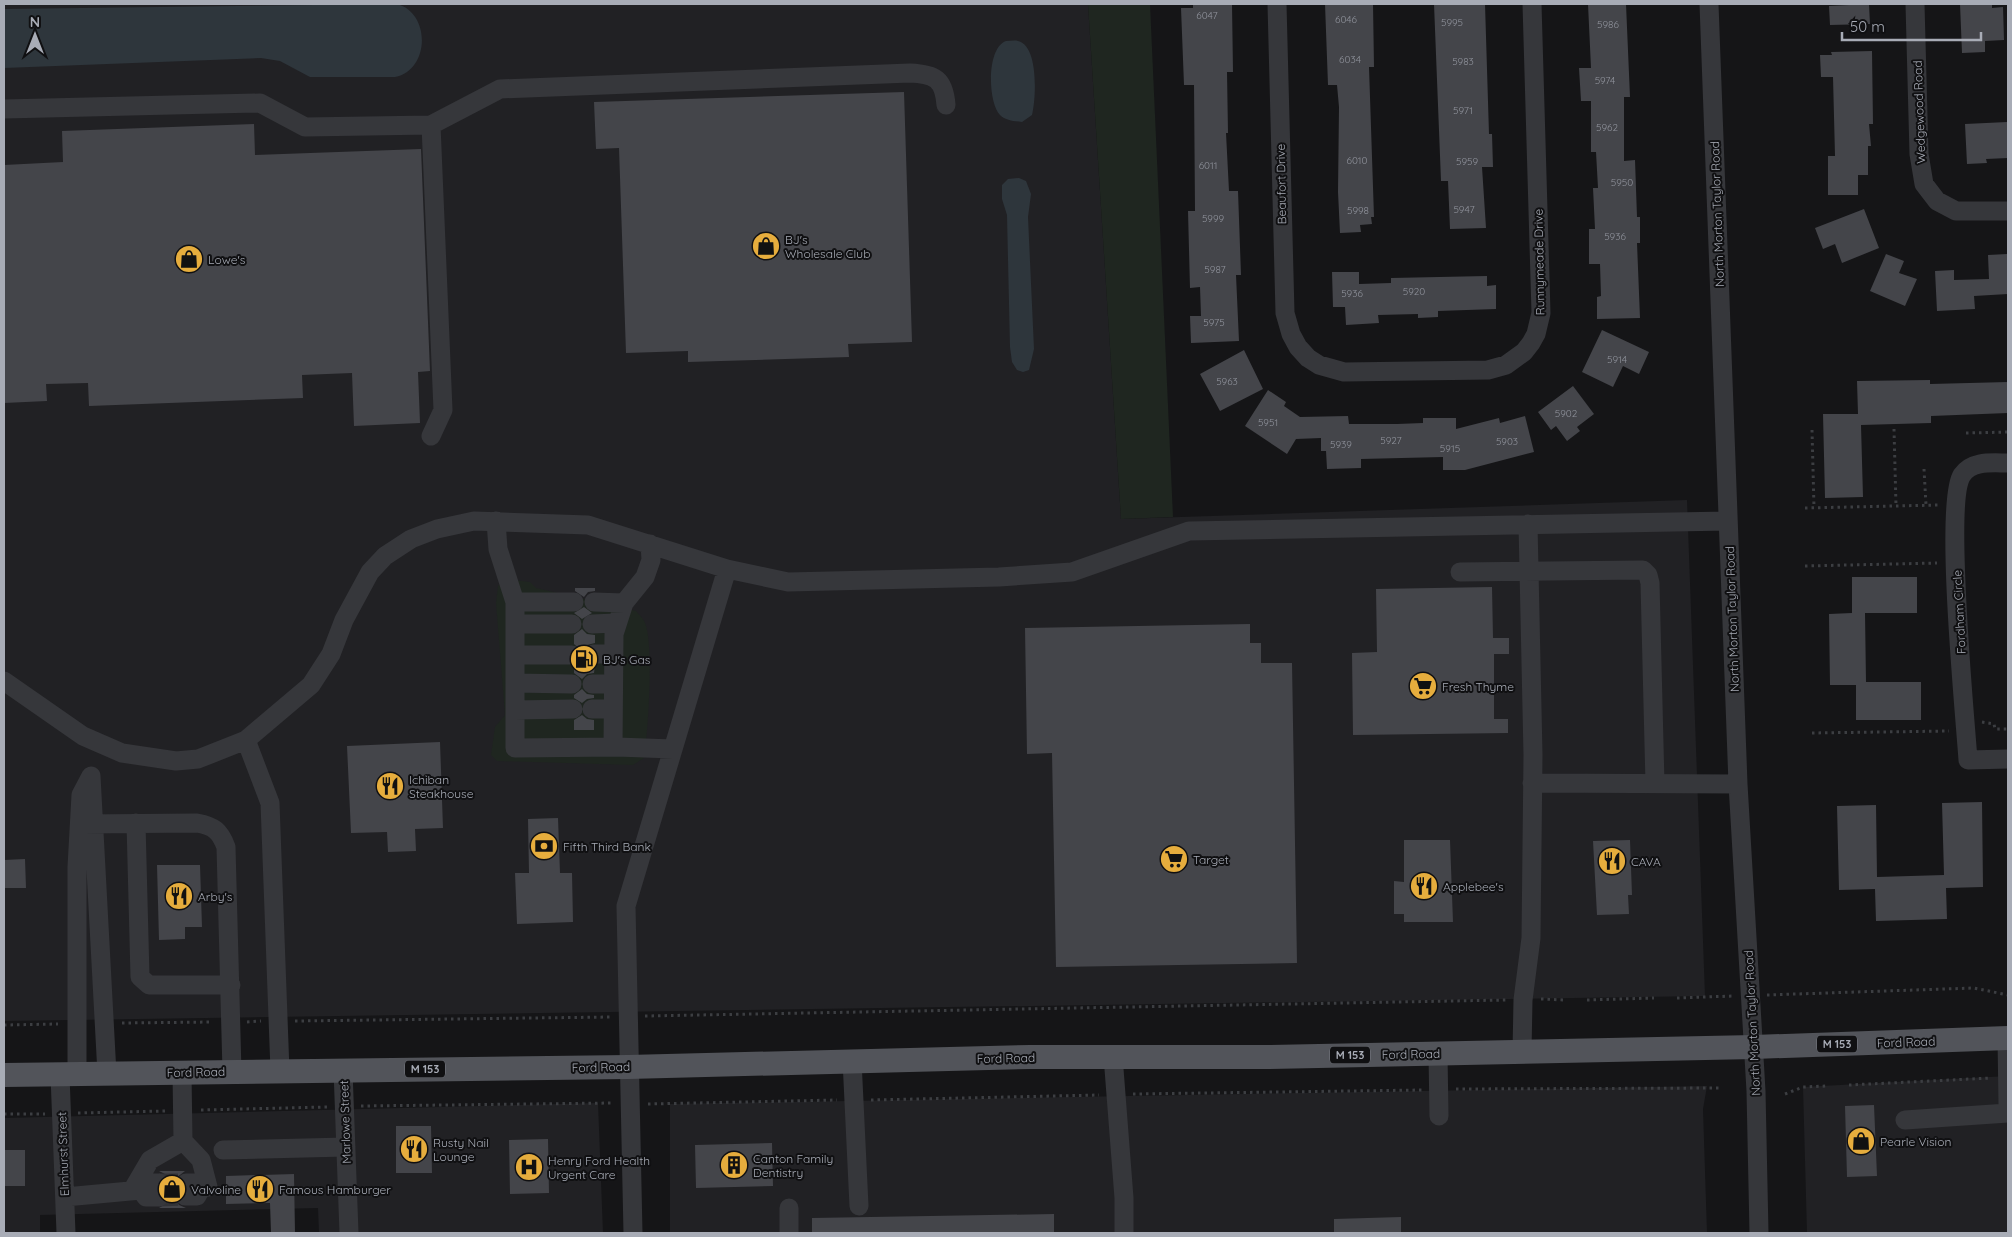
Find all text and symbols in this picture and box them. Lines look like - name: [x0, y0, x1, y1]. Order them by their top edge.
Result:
- house number: 6047: [1196, 9, 1218, 22]
- north arrow: [10, 10, 60, 60]
- scale bar: [1842, 10, 1981, 42]
- text: N: [30, 13, 40, 31]
- house number: 6046: [1335, 13, 1358, 26]
- house number: 5995: [1441, 16, 1463, 29]
- text: 50 m: [1850, 17, 1885, 36]
- house number: 5986: [1597, 18, 1620, 31]
- house number: 6034: [1339, 53, 1361, 66]
- house number: 5983: [1452, 55, 1474, 68]
- street label: Wedgewood Road: [1910, 60, 1928, 164]
- house number: 5974: [1595, 74, 1615, 87]
- house number: 5971: [1453, 104, 1473, 117]
- house number: 5962: [1596, 121, 1618, 134]
- street label: North Morton Taylor Road: [1707, 141, 1727, 287]
- street label: Beaufort Drive: [1273, 143, 1289, 224]
- house number: 6010: [1347, 154, 1368, 167]
- house number: 5959: [1456, 155, 1478, 168]
- house number: 6011: [1199, 159, 1217, 172]
- house number: 5950: [1611, 176, 1633, 189]
- house number: 5947: [1453, 203, 1475, 216]
- house number: 5998: [1347, 204, 1369, 217]
- street label: Runnymeade Drive: [1531, 208, 1547, 315]
- house number: 5999: [1202, 212, 1225, 225]
- house number: 5936: [1604, 230, 1626, 243]
- shop icon: BJ's Wholesale Club: [751, 231, 781, 261]
- place label: BJ's Wholesale Club: [785, 232, 870, 261]
- shop icon: Lowe's: [174, 244, 204, 274]
- place label: Lowe's: [208, 252, 246, 267]
- house number: 5987: [1204, 263, 1226, 276]
- house number: 5920: [1403, 285, 1425, 298]
- house number: 5936: [1341, 287, 1363, 300]
- house number: 5975: [1203, 316, 1225, 329]
- house number: 5914: [1607, 353, 1627, 366]
- house number: 5963: [1216, 375, 1238, 388]
- house number: 5902: [1555, 407, 1578, 420]
- house number: 5951: [1258, 416, 1278, 429]
- house number: 5927: [1380, 434, 1402, 447]
- house number: 5903: [1496, 435, 1518, 448]
- house number: 5939: [1330, 438, 1352, 451]
- house number: 5915: [1440, 442, 1460, 455]
- street label: North Morton Taylor Road: [1722, 546, 1742, 692]
- street label: Fordham Circle: [1949, 569, 1969, 654]
- fuel station icon: BJ's Gas: [569, 644, 599, 674]
- place label: BJ's Gas: [603, 652, 651, 667]
- supermarket icon: Fresh Thyme: [1408, 671, 1438, 701]
- place label: Fresh Thyme: [1442, 679, 1514, 694]
- restaurant icon: Ichiban Steakhouse: [375, 771, 405, 801]
- place label: Ichiban Steakhouse: [409, 772, 474, 801]
- bank icon: Fifth Third Bank: [529, 831, 559, 861]
- place label: Fifth Third Bank: [563, 839, 651, 854]
- supermarket icon: Target: [1159, 844, 1189, 874]
- restaurant icon: CAVA: [1597, 846, 1627, 876]
- place label: Target: [1193, 852, 1229, 867]
- place label: CAVA: [1631, 854, 1661, 869]
- restaurant icon: Applebee's: [1409, 871, 1439, 901]
- place label: Applebee's: [1443, 879, 1504, 894]
- restaurant icon: Arby's: [164, 881, 194, 911]
- place label: Arby's: [198, 889, 233, 904]
- street label: North Morton Taylor Road: [1741, 950, 1763, 1096]
- street label: Ford Road: [1876, 1033, 1936, 1051]
- road number: M 153: [1817, 1036, 1857, 1052]
- road number: M 153: [1330, 1046, 1370, 1064]
- street label: Ford Road: [1382, 1046, 1440, 1062]
- street label: Ford Road: [977, 1050, 1035, 1066]
- street label: Ford Road: [572, 1059, 630, 1075]
- road number: M 153: [405, 1060, 445, 1078]
- street label: Ford Road: [167, 1064, 225, 1080]
- street label: Marlowe Street: [336, 1080, 354, 1164]
- street label: Elmhurst Street: [54, 1111, 72, 1197]
- shop icon: Pearle Vision: [1846, 1126, 1876, 1156]
- restaurant icon: Rusty Nail Lounge: [399, 1134, 429, 1164]
- place label: Pearle Vision: [1880, 1134, 1951, 1149]
- place label: Rusty Nail Lounge: [433, 1135, 489, 1164]
- building icon: Canton Family Dentistry: [719, 1150, 749, 1180]
- place label: Canton Family Dentistry: [753, 1151, 833, 1180]
- hospital icon: Henry Ford Health Urgent Care: [514, 1152, 544, 1182]
- place label: Henry Ford Health Urgent Care: [548, 1153, 650, 1182]
- shop icon: Valvoline: [157, 1174, 187, 1204]
- restaurant icon: Famous Hamburger: [245, 1174, 275, 1204]
- place label: Valvoline: [191, 1182, 241, 1197]
- place label: Famous Hamburger: [279, 1182, 391, 1197]

